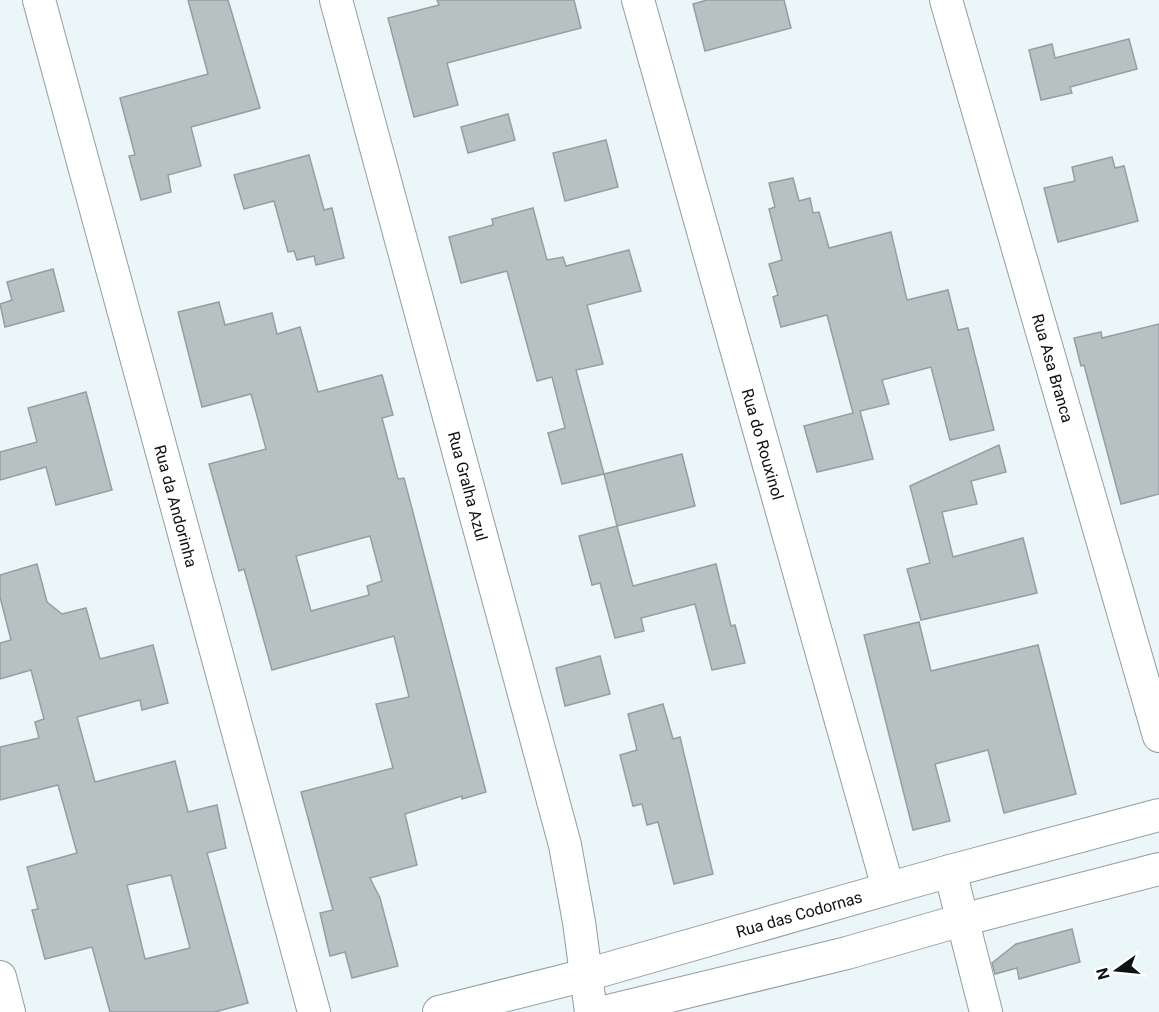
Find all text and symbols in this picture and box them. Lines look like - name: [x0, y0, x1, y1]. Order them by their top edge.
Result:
- street label: Rua Asa Branca: [1028, 311, 1077, 425]
- street label: Rua do Rouxinol: [738, 386, 787, 502]
- street label: Rua Gralha Azul: [444, 429, 491, 543]
- street label: Rua da Andorinha: [150, 443, 201, 570]
- street label: Rua das Codornas: [734, 887, 864, 942]
- north arrow: [1087, 940, 1147, 1000]
- text: N: [1092, 966, 1114, 982]

